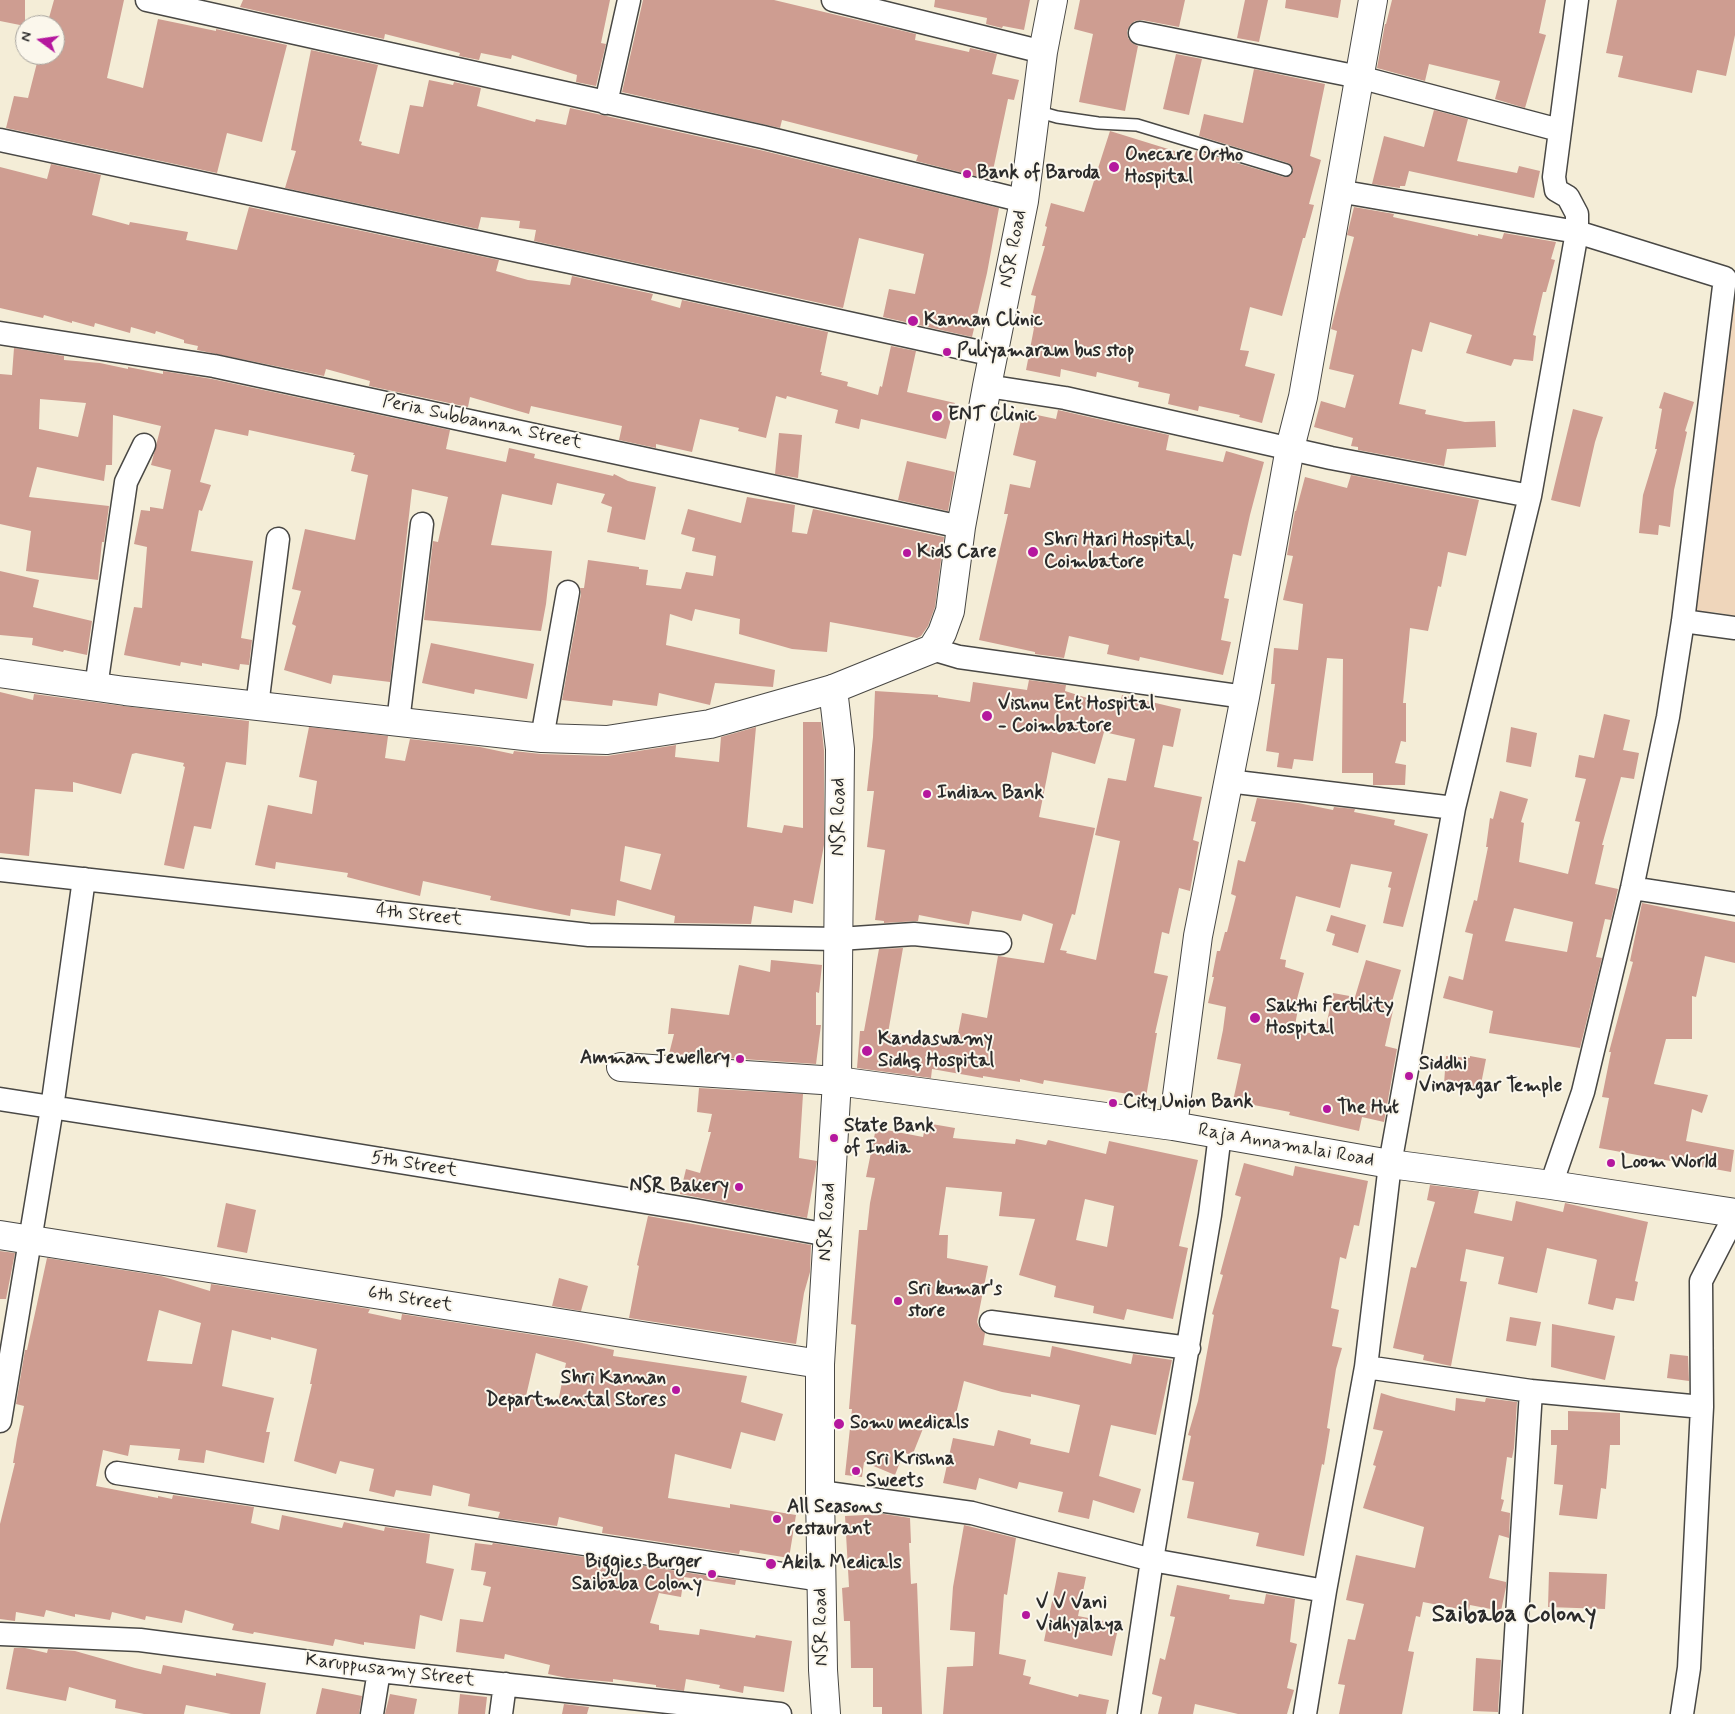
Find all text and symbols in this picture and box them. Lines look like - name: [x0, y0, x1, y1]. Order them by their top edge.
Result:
- north arrow: [15, 15, 65, 65]
- text: N: [17, 30, 36, 43]
- place label: Onecare Ortho Hospital: [1125, 145, 1243, 189]
- marker: Onecare Ortho Hospital: [1107, 160, 1121, 174]
- place label: Bank of Baroda: [977, 163, 1100, 185]
- marker: Bank of Baroda: [961, 168, 973, 180]
- street label: NSR Road: [995, 208, 1033, 290]
- place label: Kannan Clinic: [924, 310, 1043, 332]
- marker: Kannan Clinic: [906, 314, 920, 328]
- place label: Puliyamaram bus stop: [957, 341, 1134, 363]
- marker: Puliyamaram bus stop: [941, 346, 953, 358]
- street label: Peria Subbannan Street: [380, 391, 584, 455]
- place label: ENT Clinic: [948, 405, 1037, 427]
- marker: ENT Clinic: [930, 409, 944, 423]
- place label: Shri Hari Hospital, Coimbatore: [1044, 530, 1194, 574]
- place label: Kids Care: [917, 542, 997, 564]
- marker: Shri Hari Hospital, Coimbatore: [1026, 545, 1040, 559]
- marker: Kids Care: [901, 547, 913, 559]
- place label: Vishnu Ent Hospital - Coimbatore: [998, 694, 1154, 738]
- marker: Vishnu Ent Hospital - Coimbatore: [980, 709, 994, 723]
- street label: NSR Road: [829, 778, 851, 856]
- place label: Indian Bank: [937, 783, 1044, 805]
- marker: Indian Bank: [921, 788, 933, 800]
- street label: 4th Street: [375, 900, 463, 932]
- place label: Sakthi Fertility Hospital: [1266, 996, 1394, 1040]
- marker: Sakthi Fertility Hospital: [1248, 1011, 1262, 1025]
- place label: Kandaswamy Sidhq Hospital: [878, 1029, 994, 1073]
- marker: Kandaswamy Sidhq Hospital: [860, 1044, 874, 1058]
- place label: Amman Jewellery: [580, 1048, 730, 1070]
- marker: Amman Jewellery: [734, 1053, 746, 1065]
- place label: Siddhi Vinayagar Temple: [1419, 1054, 1562, 1098]
- marker: Siddhi Vinayagar Temple: [1403, 1070, 1415, 1082]
- place label: City Union Bank: [1123, 1092, 1253, 1114]
- marker: City Union Bank: [1107, 1097, 1119, 1109]
- place label: The Hut: [1337, 1098, 1399, 1120]
- marker: The Hut: [1321, 1103, 1333, 1115]
- place label: State Bank of India: [844, 1116, 935, 1160]
- street label: Raja Annamalai Road: [1196, 1119, 1376, 1173]
- marker: State Bank of India: [828, 1132, 840, 1144]
- street label: 5th Street: [369, 1147, 459, 1183]
- place label: Loom World: [1621, 1152, 1717, 1174]
- marker: Loom World: [1605, 1157, 1617, 1169]
- place label: NSR Bakery: [630, 1176, 729, 1198]
- marker: NSR Bakery: [733, 1181, 745, 1193]
- street label: NSR Road: [815, 1182, 841, 1262]
- place label: Sri kumar's store: [908, 1279, 1002, 1323]
- street label: 6th Street: [366, 1282, 454, 1318]
- marker: Sri kumar's store: [892, 1295, 904, 1307]
- place label: Shri Kannan Departmental Stores: [486, 1368, 666, 1412]
- marker: Shri Kannan Departmental Stores: [670, 1384, 682, 1396]
- place label: Somu medicals: [850, 1413, 969, 1435]
- marker: Somu medicals: [832, 1417, 846, 1431]
- place label: Sri Krishna Sweets: [866, 1449, 955, 1493]
- marker: Sri Krishna Sweets: [850, 1465, 862, 1477]
- place label: All Seasons restaurant: [787, 1497, 882, 1541]
- marker: All Seasons restaurant: [771, 1513, 783, 1525]
- place label: Biggies Burger Saibaba Colony: [572, 1552, 702, 1596]
- place label: Akila Medicals: [782, 1553, 902, 1575]
- marker: Akila Medicals: [764, 1557, 778, 1571]
- marker: Biggies Burger Saibaba Colony: [706, 1568, 718, 1580]
- street label: NSR Road: [810, 1588, 834, 1666]
- place label: V V Vani Vidhyalaya: [1036, 1593, 1124, 1637]
- district label: Saibaba Colony: [1432, 1602, 1596, 1630]
- marker: V V Vani Vidhyalaya: [1020, 1609, 1032, 1621]
- street label: Karuppusamy Street: [304, 1649, 476, 1693]

